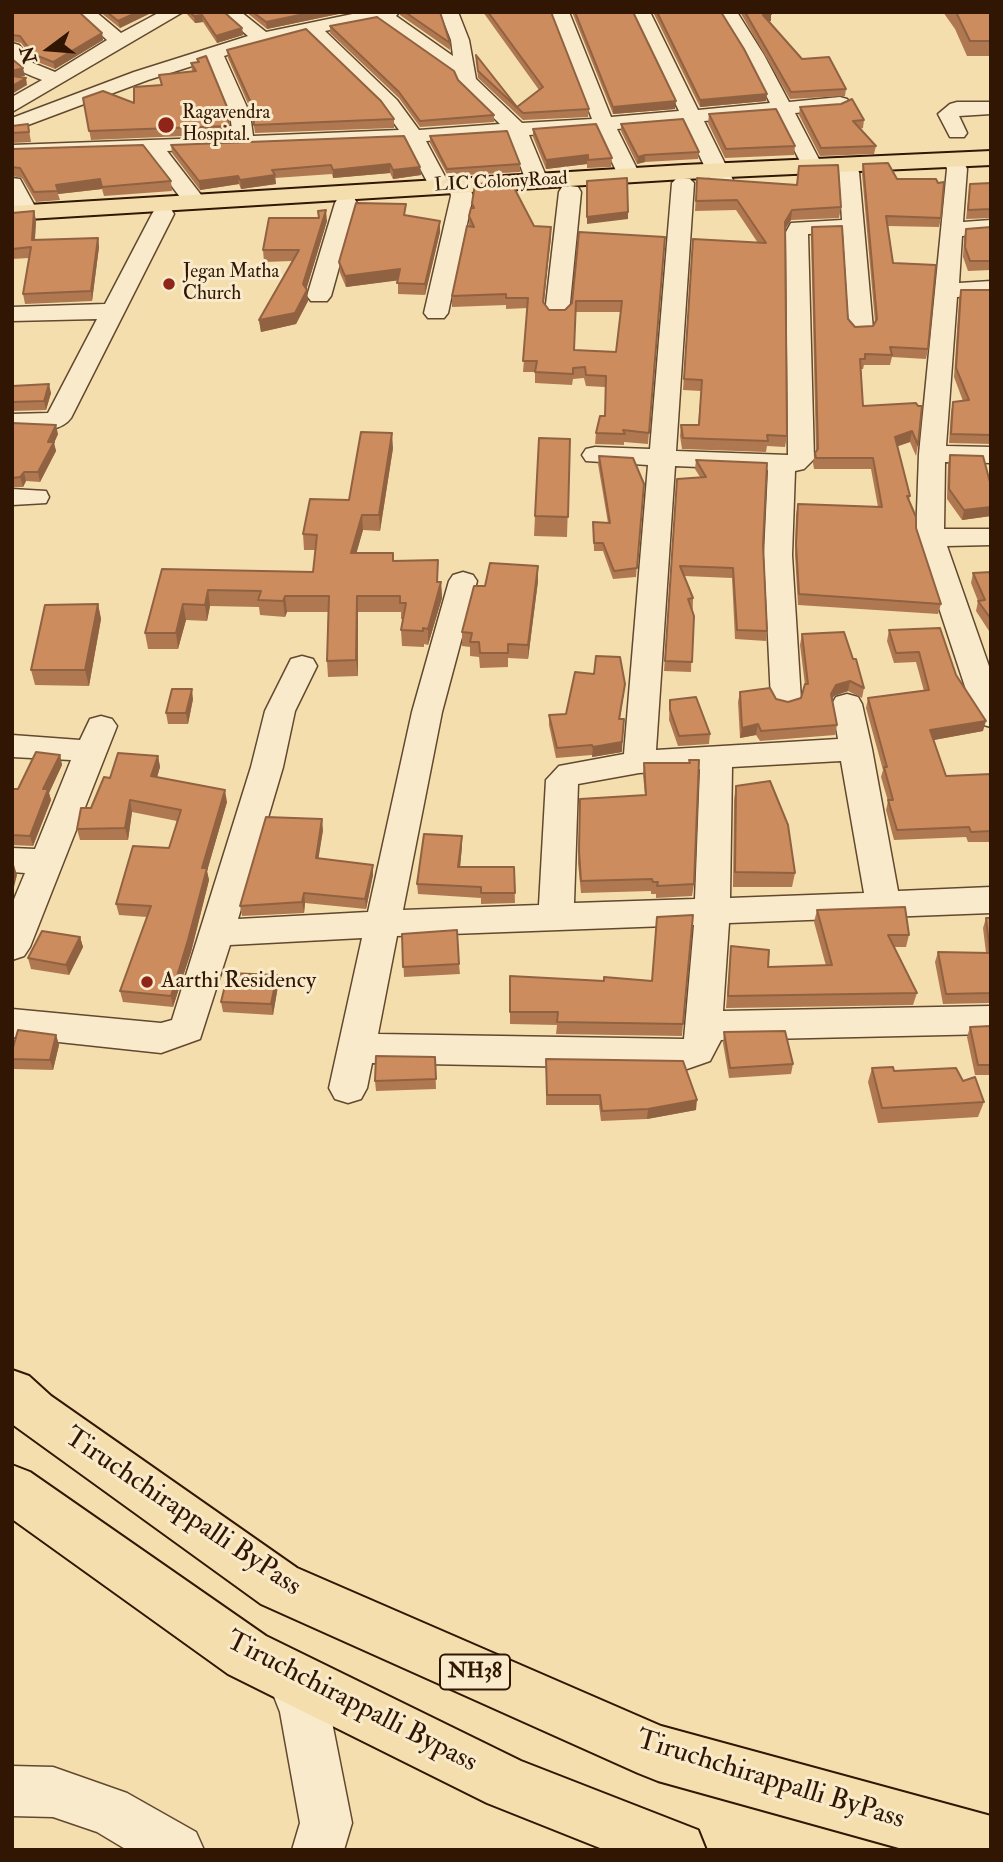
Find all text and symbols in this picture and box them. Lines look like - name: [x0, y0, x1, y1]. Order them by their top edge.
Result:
- north arrow: [14, 14, 84, 84]
- text: N: [15, 43, 43, 66]
- place label: Ragavendra Hospital.: [182, 103, 270, 147]
- marker: Ragavendra Hospital.: [156, 115, 176, 135]
- street label: LIC ColonyRoad: [434, 168, 568, 198]
- place label: Jegan Matha Church: [183, 262, 279, 306]
- marker: Jegan Matha Church: [161, 276, 177, 292]
- place label: Aarthi Residency: [161, 968, 316, 996]
- marker: Aarthi Residency: [139, 974, 155, 990]
- street label: Tiruchchirappalli ByPass: [57, 1421, 307, 1605]
- street label: Tiruchchirappalli Bypass: [220, 1625, 482, 1781]
- road number: NH38: [440, 1654, 510, 1690]
- street label: Tiruchchirappalli ByPass: [632, 1724, 908, 1838]

